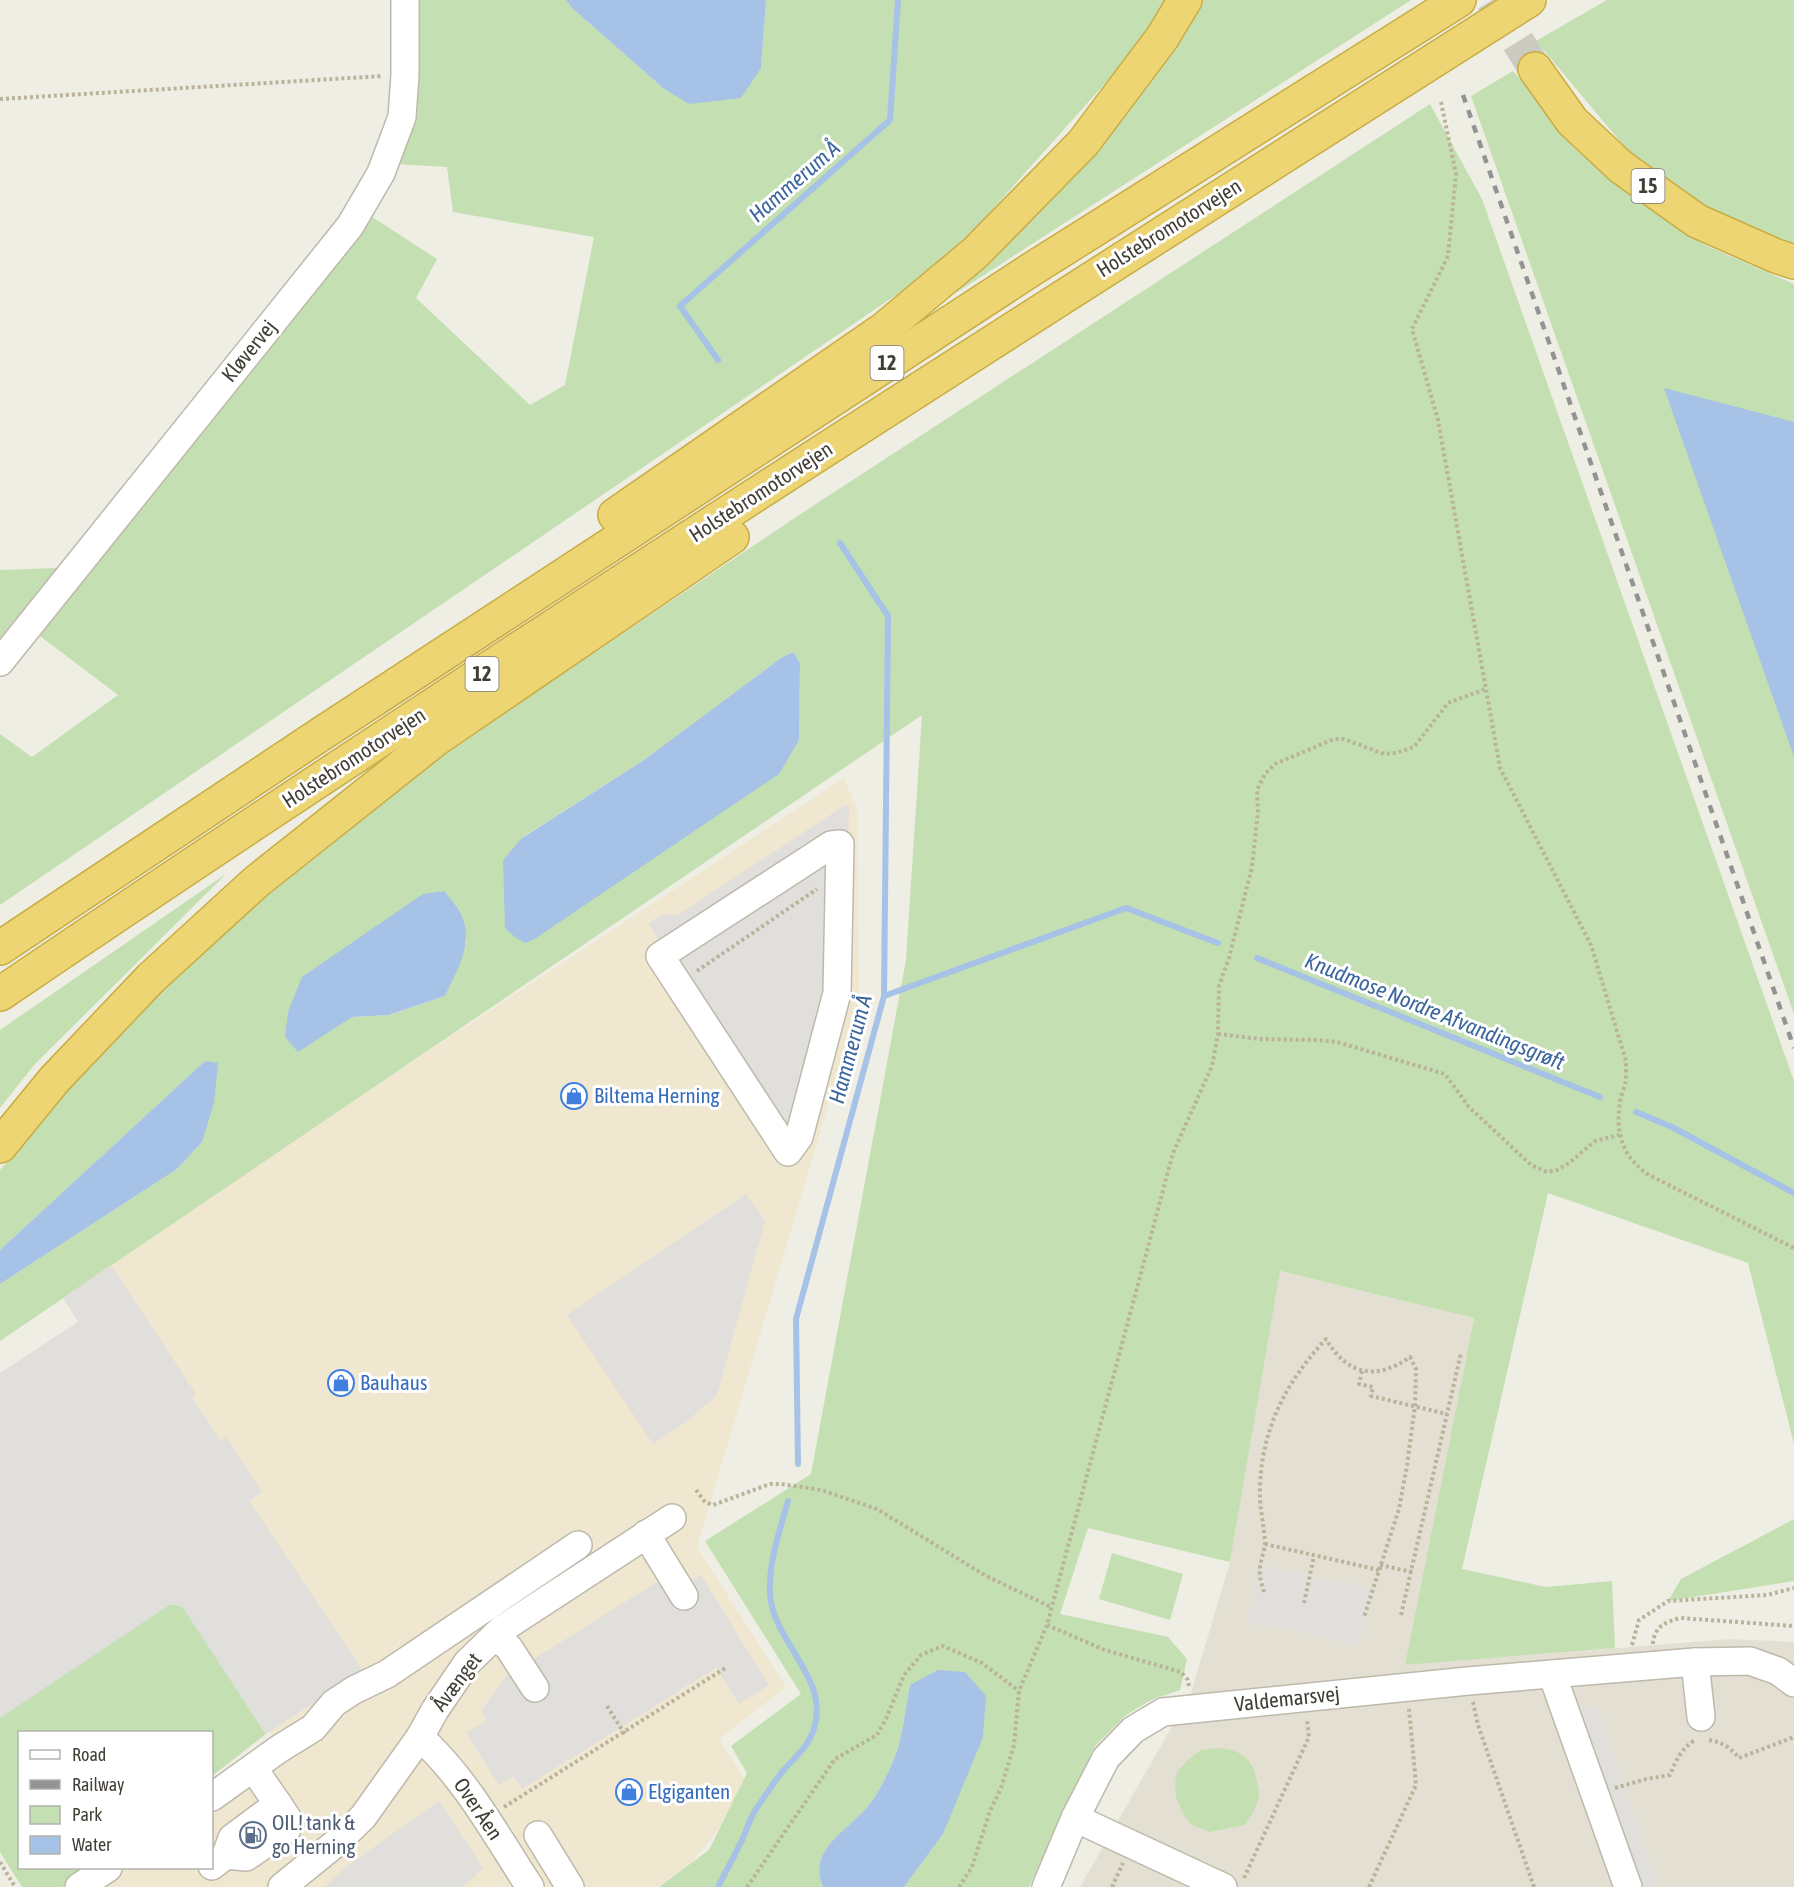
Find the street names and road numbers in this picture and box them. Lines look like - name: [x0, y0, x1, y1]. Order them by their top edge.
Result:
- road number: 15: [1632, 169, 1664, 203]
- street label: Holstebromotorvejen: [1092, 173, 1245, 281]
- street label: Kløvervej: [216, 315, 280, 386]
- road number: 12: [870, 346, 904, 380]
- street label: Holstebromotorvejen: [684, 436, 837, 546]
- road number: 12: [466, 657, 498, 691]
- street label: Holstebromotorvejen: [277, 702, 430, 812]
- street label: Åvænget: [427, 1648, 486, 1715]
- street label: Valdemarsvej: [1233, 1681, 1341, 1715]
- street label: Over Åen: [449, 1773, 508, 1844]

